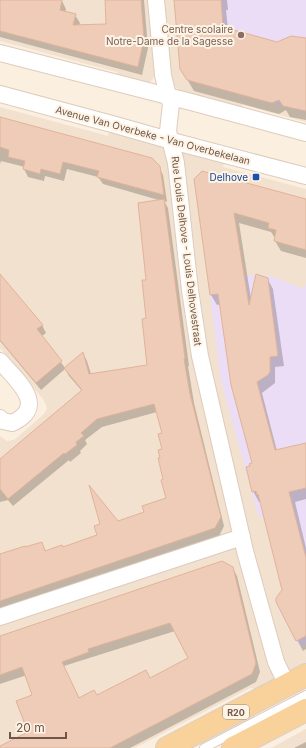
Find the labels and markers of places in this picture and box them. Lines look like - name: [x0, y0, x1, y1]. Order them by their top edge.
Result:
- place label: Centre scolaire Notre-Dame de la Sagesse: [106, 23, 233, 47]
- marker: Centre scolaire Notre-Dame de la Sagesse: [236, 30, 246, 40]
- place label: Delhove: [210, 171, 248, 183]
- marker: Delhove: [251, 172, 261, 182]

